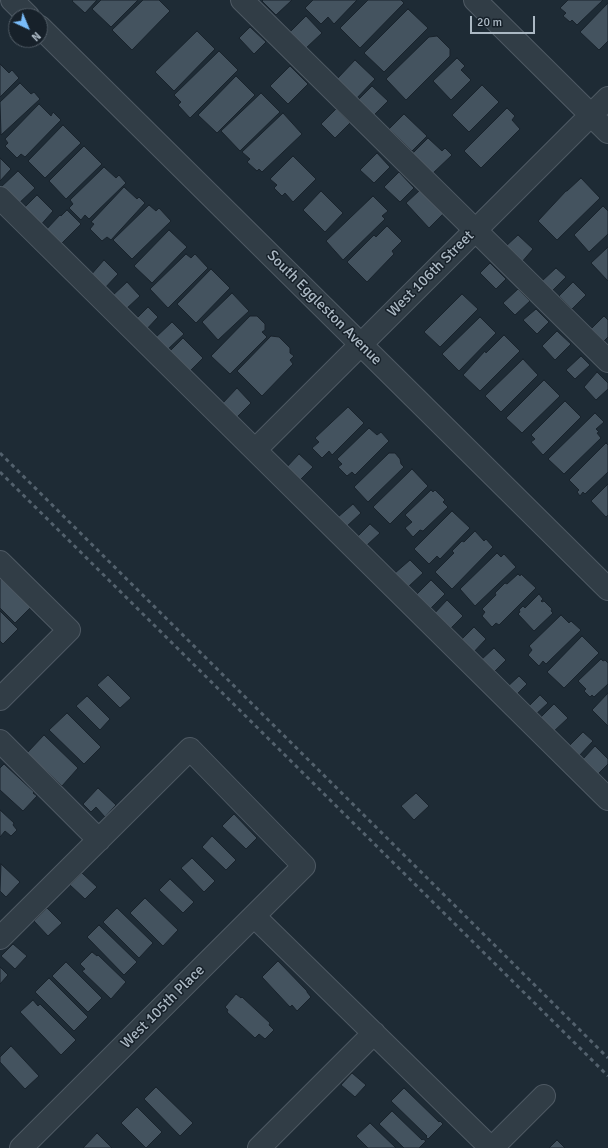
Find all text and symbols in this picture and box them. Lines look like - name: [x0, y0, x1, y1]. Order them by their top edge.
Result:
- north arrow: [8, 8, 48, 48]
- scale bar: [472, 8, 537, 34]
- text: 20 m: [477, 15, 502, 30]
- text: N: [29, 29, 43, 44]
- street label: West 106th Street: [384, 227, 478, 321]
- street label: South Eggleston Avenue: [263, 247, 385, 369]
- street label: West 105th Place: [117, 961, 209, 1053]

